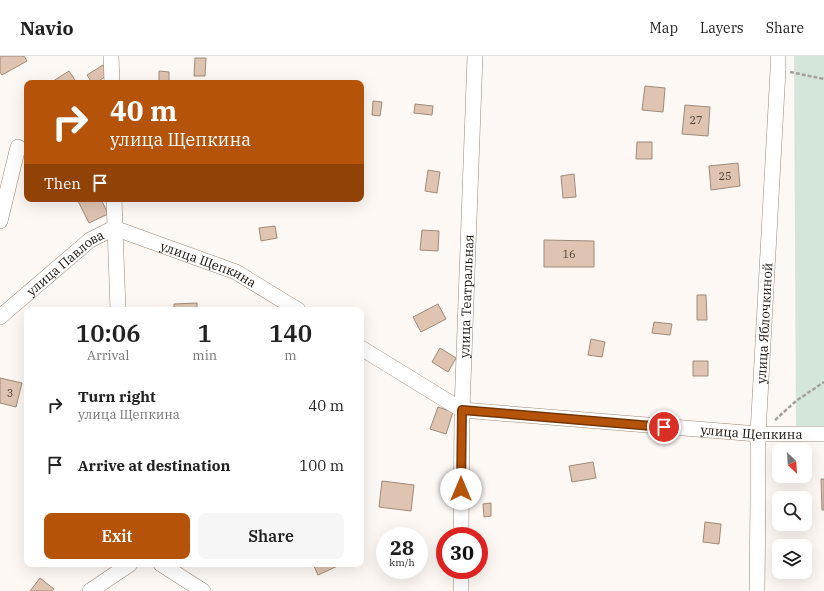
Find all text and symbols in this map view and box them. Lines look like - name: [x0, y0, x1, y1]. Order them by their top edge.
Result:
- text: Navio: [20, 16, 74, 40]
- text: Map: [650, 19, 678, 37]
- text: Layers: [700, 19, 744, 37]
- text: Share: [766, 19, 804, 37]
- text: 40 m: [110, 92, 177, 129]
- icon: right: [44, 96, 96, 148]
- house number: 27: [689, 113, 703, 127]
- text: улица Щепкина: [110, 128, 251, 151]
- house number: 25: [718, 169, 732, 183]
- icon: arrive: [89, 172, 111, 194]
- text: Then: [44, 174, 81, 193]
- street label: улица Павлова: [23, 226, 107, 299]
- street label: улица Театральная: [455, 234, 477, 358]
- street label: улица Щепкина: [158, 237, 260, 291]
- house number: 16: [562, 247, 576, 261]
- street label: улица Яблочкиной: [752, 262, 776, 384]
- text: 10:06: [76, 317, 141, 349]
- text: 1: [198, 317, 212, 349]
- text: 140: [269, 317, 312, 349]
- text: Arrival: [87, 347, 129, 364]
- text: min: [192, 347, 217, 364]
- text: m: [284, 347, 297, 364]
- house number: 3: [7, 386, 13, 400]
- text: Turn right: [78, 387, 156, 406]
- icon: right: [44, 394, 66, 416]
- text: 40 m: [308, 396, 344, 415]
- text: улица Щепкина: [78, 406, 180, 423]
- pin: [647, 410, 681, 444]
- icon: arrive: [653, 416, 675, 438]
- street label: улица Щепкина: [700, 421, 803, 443]
- north arrow: [772, 443, 812, 483]
- map controls: [772, 443, 812, 579]
- icon: arrive: [44, 454, 66, 476]
- text: Arrive at destination: [78, 456, 230, 475]
- text: 100 m: [299, 456, 344, 475]
- position arrow: [440, 468, 482, 510]
- button: search: [772, 491, 812, 531]
- button: Exit: [44, 513, 190, 559]
- button: Share: [198, 513, 344, 559]
- speed limit sign: 30: [436, 527, 488, 579]
- text: 28: [390, 534, 414, 561]
- button: layers: [772, 539, 812, 579]
- text: km/h: [389, 556, 415, 569]

